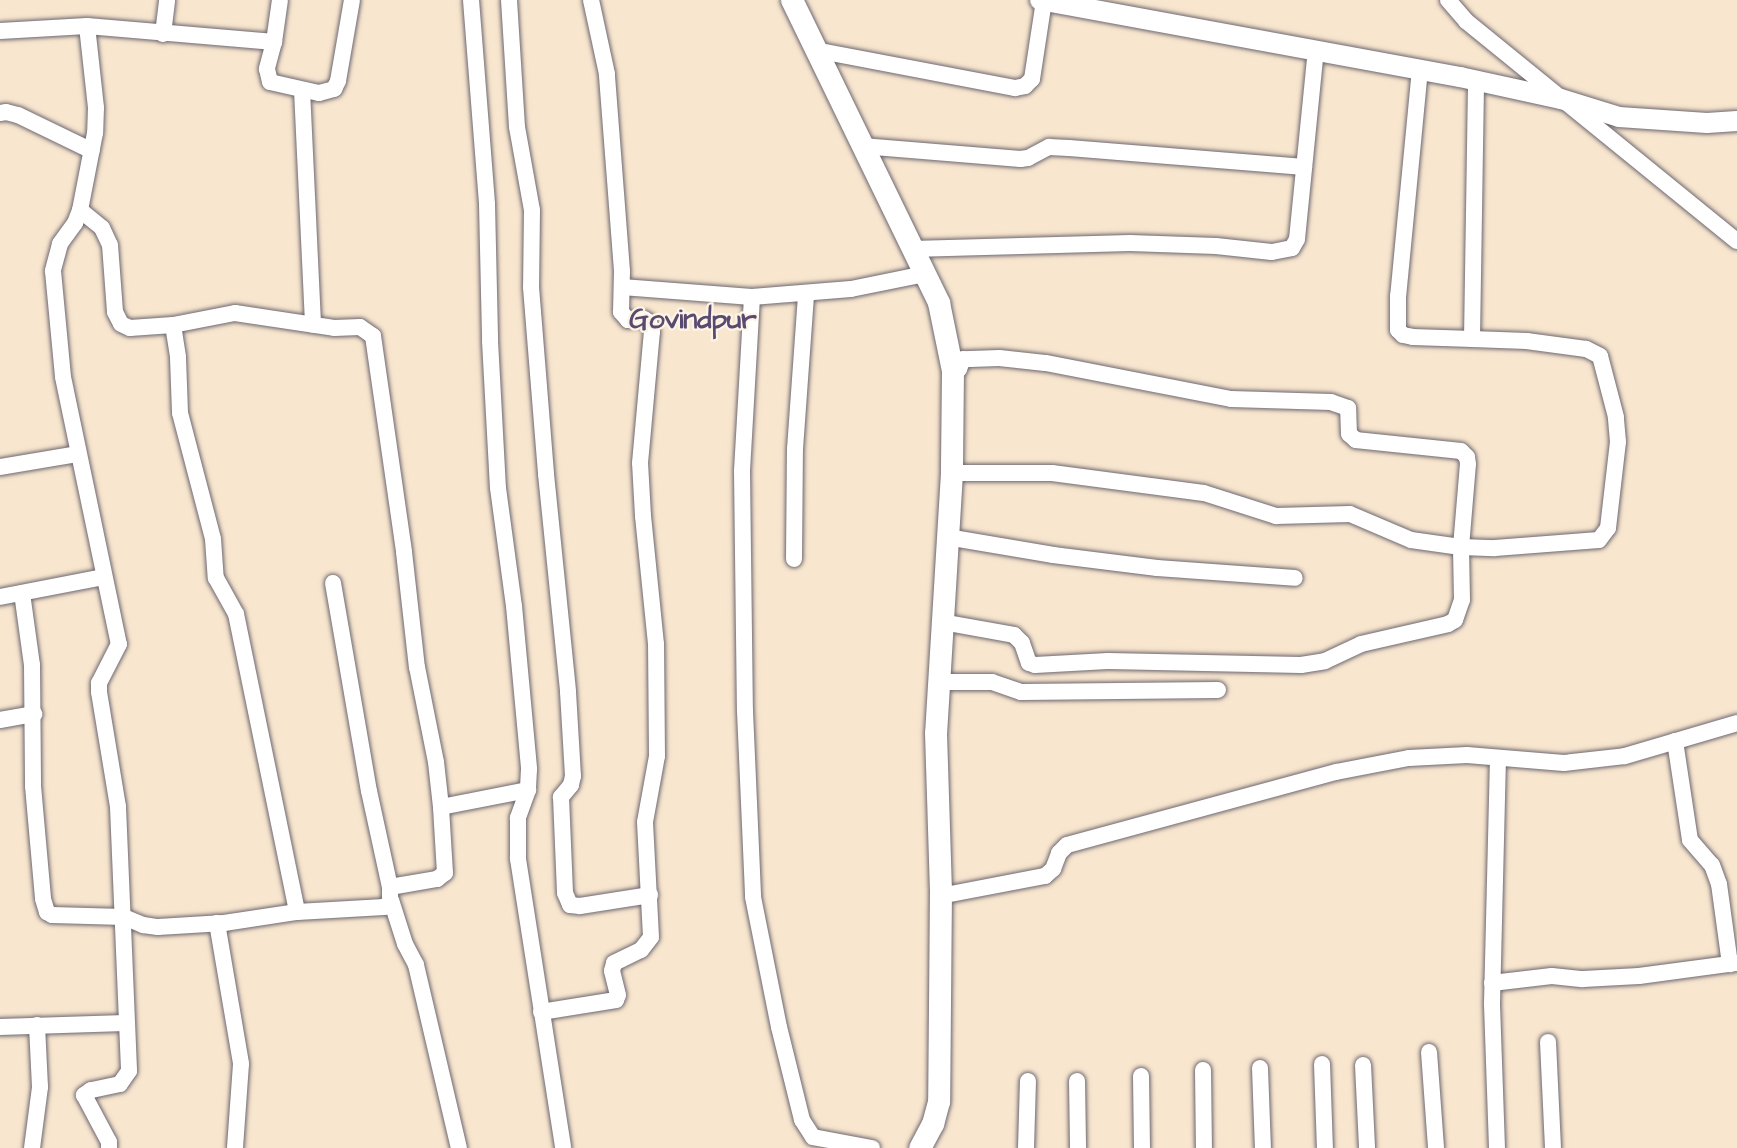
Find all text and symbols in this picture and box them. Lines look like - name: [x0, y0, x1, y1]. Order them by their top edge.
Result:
- district label: Govindpur: [629, 303, 757, 337]

